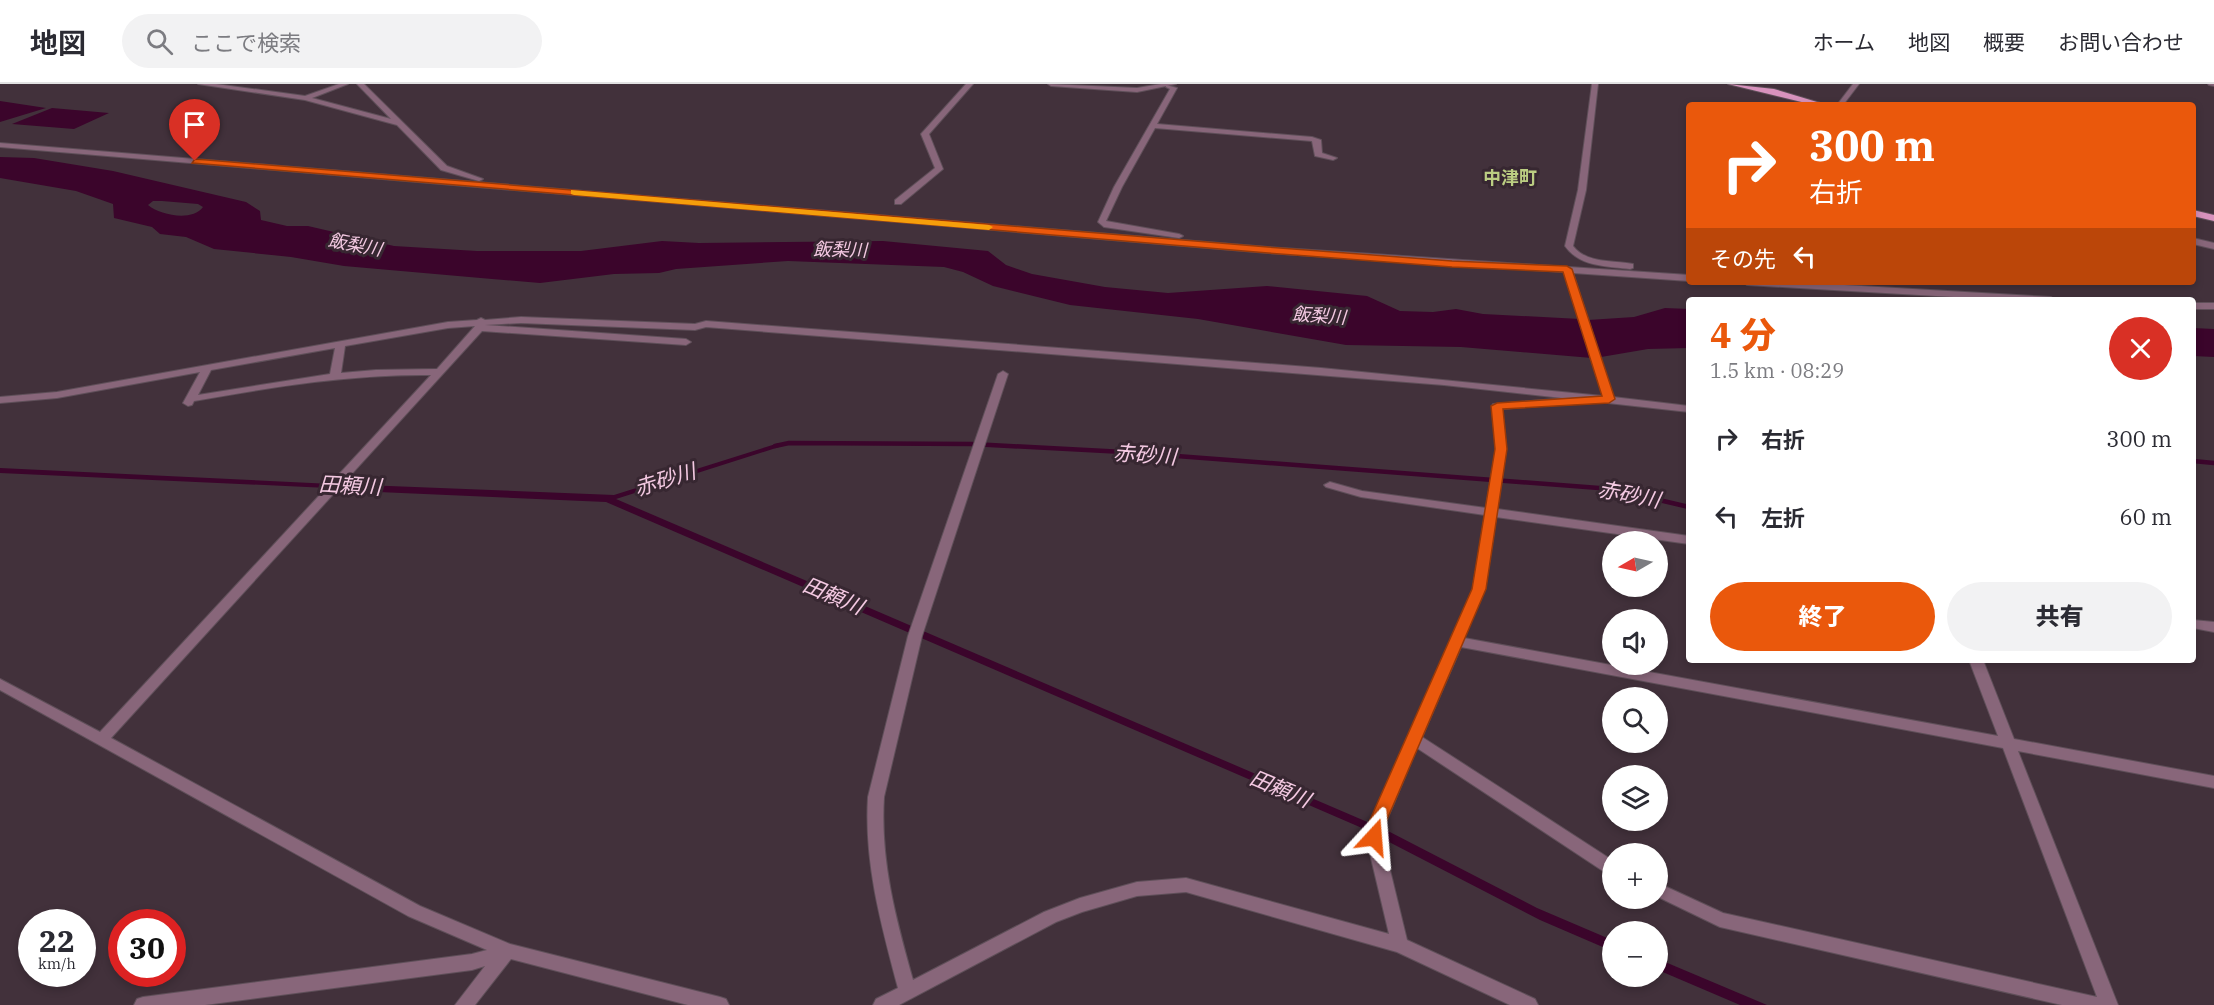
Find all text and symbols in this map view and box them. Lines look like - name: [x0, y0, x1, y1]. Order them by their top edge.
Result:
- search box: [122, 14, 542, 68]
- text: 地図: [30, 24, 86, 61]
- icon: search: [143, 25, 176, 58]
- text: ここで検索: [191, 28, 301, 57]
- text: ホーム: [1813, 28, 1875, 56]
- text: 地図: [1908, 28, 1950, 56]
- text: 概要: [1983, 28, 2025, 56]
- text: お問い合わせ: [2058, 28, 2184, 56]
- pin: [169, 99, 220, 161]
- icon: arrive: [178, 108, 211, 141]
- text: 300 m: [1809, 118, 1935, 173]
- icon: right: [1710, 126, 1788, 204]
- district label: 中津町: [1483, 166, 1537, 189]
- text: 右折: [1809, 174, 1863, 209]
- water label: 飯梨川: [326, 228, 386, 261]
- water label: 飯梨川: [813, 238, 869, 262]
- icon: left: [1788, 240, 1821, 273]
- text: その先: [1710, 244, 1776, 273]
- water label: 飯梨川: [1291, 302, 1349, 329]
- text: 4 分: [1710, 311, 1776, 358]
- button: close: [2109, 317, 2172, 380]
- text: 1.5 km · 08:29: [1710, 357, 1844, 384]
- icon: right: [1710, 422, 1743, 455]
- text: 300 m: [2106, 424, 2172, 453]
- text: 右折: [1761, 425, 1805, 454]
- water label: 赤砂川: [1113, 438, 1179, 470]
- water label: 赤砂川: [630, 456, 701, 502]
- water label: 田頼川: [318, 469, 384, 501]
- water label: 赤砂川: [1596, 474, 1665, 514]
- icon: left: [1710, 500, 1743, 533]
- text: 60 m: [2120, 502, 2172, 531]
- text: 左折: [1761, 503, 1805, 532]
- north arrow: [1602, 531, 1668, 597]
- map controls: [1602, 531, 1668, 987]
- water label: 田頼川: [799, 570, 870, 621]
- button: 終了: [1710, 582, 1935, 651]
- button: 共有: [1947, 582, 2172, 651]
- button: sound: [1602, 609, 1668, 675]
- button: search: [1602, 687, 1668, 753]
- water label: 田頼川: [1246, 763, 1317, 814]
- button: layers: [1602, 765, 1668, 831]
- position arrow: [1342, 805, 1406, 869]
- button: +: [1602, 843, 1668, 909]
- speed limit sign: 30: [108, 909, 186, 987]
- text: 22: [39, 921, 75, 960]
- button: −: [1602, 921, 1668, 987]
- text: km/h: [38, 954, 76, 973]

